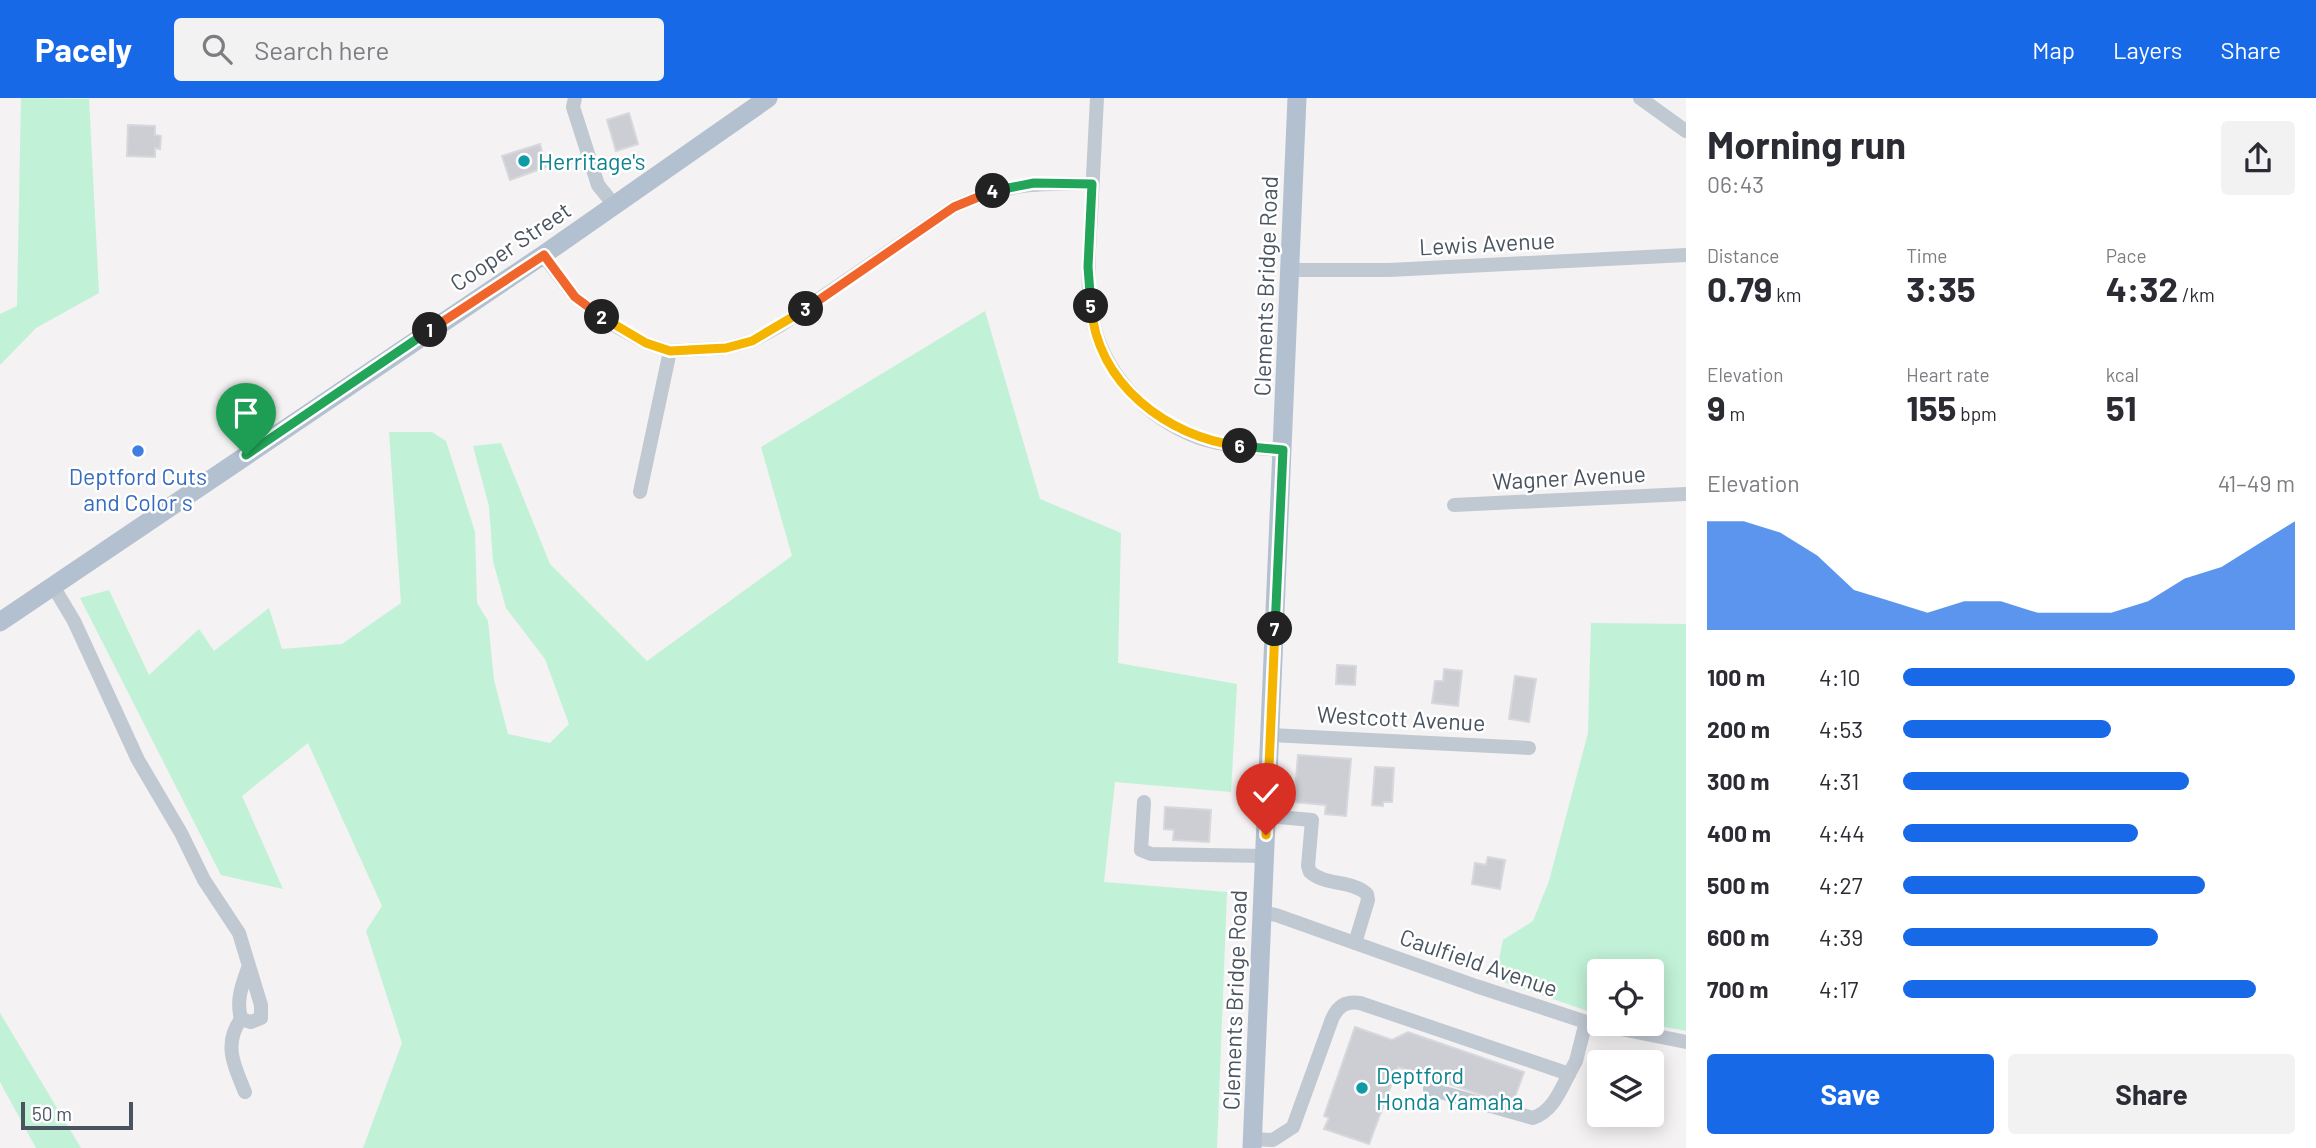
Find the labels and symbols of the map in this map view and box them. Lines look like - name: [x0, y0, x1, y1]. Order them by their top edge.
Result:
- place label: Herritage's: [538, 147, 646, 175]
- marker: Herritage's: [516, 153, 532, 169]
- pin: 4: [976, 174, 1010, 208]
- street label: Clements Bridge Road: [1247, 175, 1283, 397]
- street label: Cooper Street: [444, 195, 576, 297]
- street label: Lewis Avenue: [1418, 225, 1556, 261]
- pin: 5: [1074, 288, 1108, 324]
- pin: 3: [788, 292, 824, 326]
- pin: 2: [584, 300, 620, 334]
- pin: 1: [412, 313, 448, 348]
- pin: [216, 383, 276, 455]
- pin: 6: [1222, 428, 1258, 464]
- marker: Deptford Cuts and Color s: [130, 443, 146, 459]
- street label: Wagner Avenue: [1492, 459, 1646, 495]
- place label: Deptford Cuts and Color s: [69, 462, 207, 516]
- pin: 7: [1258, 612, 1292, 646]
- street label: Westcott Avenue: [1316, 700, 1486, 736]
- pin: [1236, 763, 1296, 835]
- street label: Clements Bridge Road: [1216, 889, 1252, 1111]
- street label: Caulfield Avenue: [1396, 922, 1562, 1002]
- place label: Deptford Honda Yamaha: [1376, 1061, 1523, 1115]
- marker: Deptford Honda Yamaha: [1354, 1080, 1370, 1096]
- scale bar: [21, 1099, 133, 1131]

